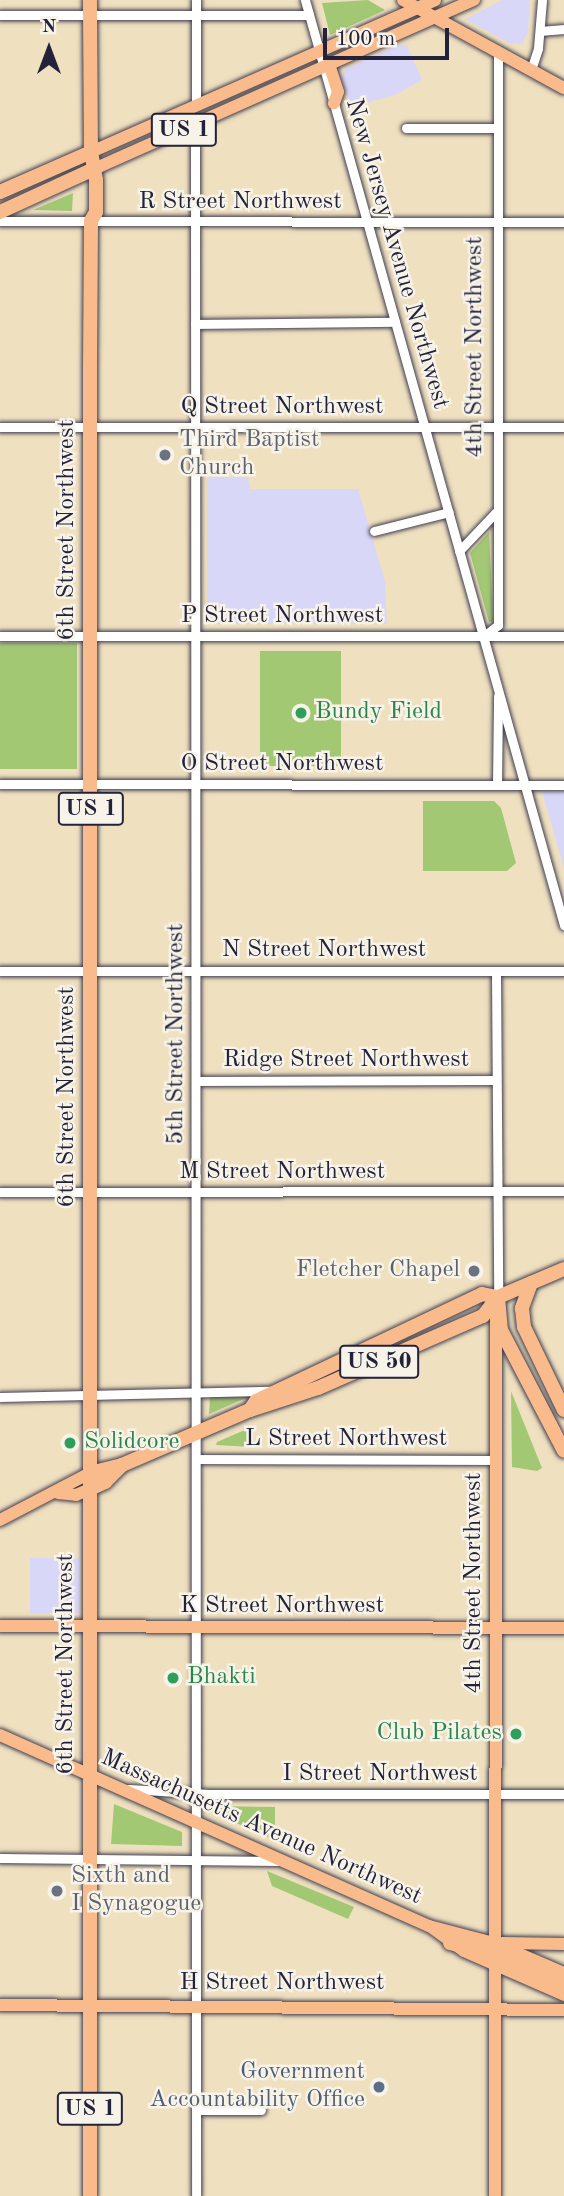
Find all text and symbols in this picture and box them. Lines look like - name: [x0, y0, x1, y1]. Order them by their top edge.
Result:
- north arrow: [14, 14, 84, 84]
- scale bar: [326, 14, 452, 58]
- text: N: [42, 18, 56, 37]
- text: 100 m: [336, 29, 395, 50]
- street label: New Jersey Avenue Northwest: [338, 95, 454, 413]
- road number: US 1: [151, 111, 217, 150]
- street label: R Street Northwest: [138, 189, 342, 217]
- street label: 4th Street Northwest: [462, 236, 490, 458]
- street label: Q Street Northwest: [181, 394, 383, 422]
- street label: 6th Street Northwest: [54, 419, 82, 641]
- place label: Third Baptist Church: [179, 427, 319, 483]
- marker: Third Baptist Church: [157, 447, 173, 463]
- street label: P Street Northwest: [181, 603, 383, 631]
- place label: Bundy Field: [315, 699, 442, 727]
- marker: Bundy Field: [293, 705, 309, 721]
- street label: O Street Northwest: [181, 751, 383, 779]
- road number: US 1: [58, 790, 124, 828]
- street label: 5th Street Northwest: [163, 923, 191, 1145]
- street label: N Street Northwest: [222, 937, 426, 965]
- street label: 6th Street Northwest: [54, 986, 82, 1208]
- street label: Ridge Street Northwest: [223, 1047, 469, 1075]
- street label: M Street Northwest: [179, 1159, 385, 1187]
- place label: Fletcher Chapel: [296, 1257, 460, 1285]
- marker: Fletcher Chapel: [466, 1263, 482, 1279]
- road number: US 50: [339, 1343, 419, 1382]
- street label: L Street Northwest: [245, 1426, 447, 1454]
- place label: Solidcore: [84, 1429, 180, 1457]
- marker: Solidcore: [62, 1435, 78, 1451]
- street label: 4th Street Northwest: [461, 1472, 489, 1694]
- street label: 6th Street Northwest: [53, 1553, 81, 1775]
- street label: K Street Northwest: [180, 1593, 384, 1621]
- place label: Bhakti: [187, 1664, 256, 1692]
- marker: Bhakti: [165, 1670, 181, 1686]
- place label: Club Pilates: [377, 1720, 502, 1748]
- marker: Club Pilates: [508, 1726, 524, 1742]
- street label: Massachusetts Avenue Northwest: [96, 1744, 426, 1912]
- street label: I Street Northwest: [282, 1761, 478, 1789]
- place label: Sixth and I Synagogue: [71, 1863, 201, 1919]
- marker: Sixth and I Synagogue: [49, 1883, 65, 1899]
- street label: H Street Northwest: [180, 1970, 384, 1998]
- place label: Government Accountability Office: [149, 2059, 365, 2115]
- marker: Government Accountability Office: [371, 2079, 387, 2095]
- road number: US 1: [57, 2090, 123, 2128]

